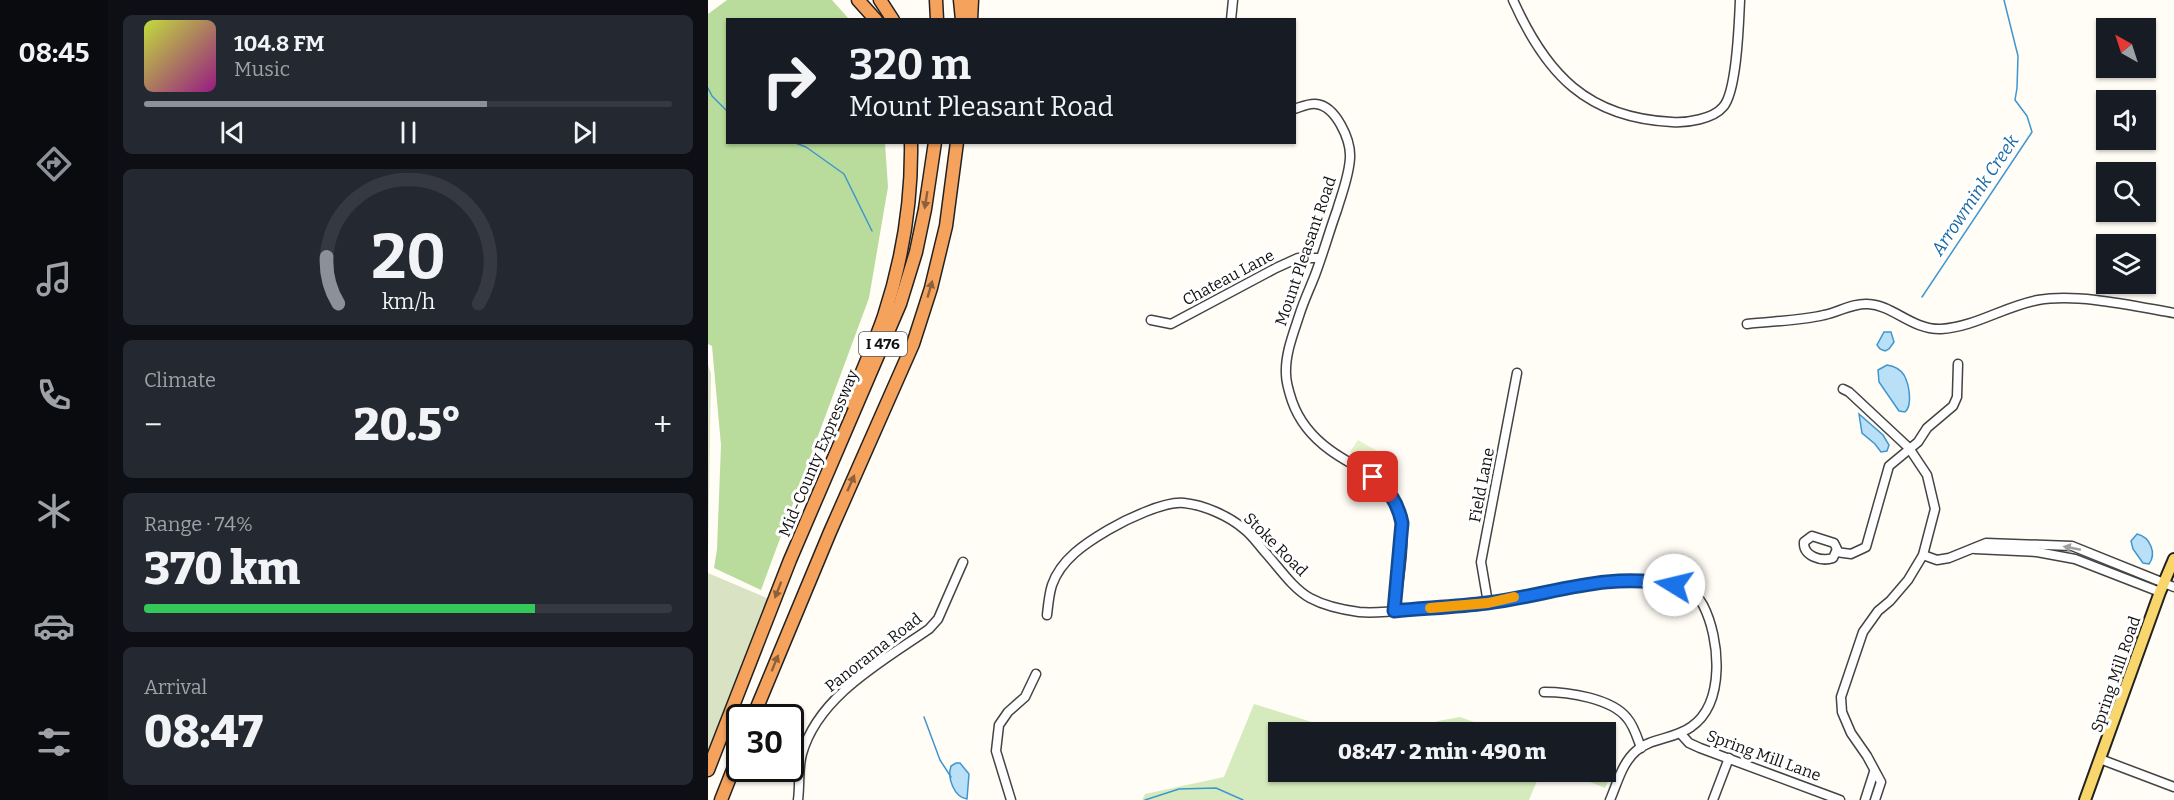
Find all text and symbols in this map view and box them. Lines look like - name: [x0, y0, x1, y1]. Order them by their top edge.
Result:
- north arrow: [2096, 18, 2156, 78]
- map controls: [2096, 18, 2156, 294]
- text: 104.8 FM: [234, 30, 324, 57]
- text: 08:45: [19, 37, 89, 69]
- text: 320 m: [849, 40, 971, 90]
- icon: right: [750, 42, 828, 120]
- text: Music: [234, 57, 290, 81]
- button: sound: [2096, 90, 2156, 150]
- text: Mount Pleasant Road: [849, 91, 1114, 123]
- icon: previous: [216, 116, 249, 149]
- icon: pause: [392, 116, 425, 149]
- icon: next: [568, 116, 601, 149]
- water label: Arrowmink Creek: [1926, 130, 2024, 260]
- icon: directions: [33, 143, 75, 185]
- button: search: [2096, 162, 2156, 222]
- street label: Mount Pleasant Road: [1271, 173, 1340, 328]
- one-way arrow: [922, 191, 931, 210]
- text: 20: [371, 220, 445, 295]
- button: layers: [2096, 234, 2156, 294]
- street label: Chateau Lane: [1179, 245, 1277, 310]
- icon: music: [33, 258, 75, 300]
- one-way arrow: [926, 280, 936, 298]
- text: km/h: [381, 289, 435, 315]
- road number: I 476: [859, 332, 907, 356]
- street label: Mid-County Expressway: [775, 366, 862, 540]
- text: Climate: [144, 368, 216, 392]
- icon: phone: [33, 374, 75, 416]
- text: 20.5°: [354, 398, 462, 452]
- text: −: [144, 405, 162, 445]
- text: +: [653, 405, 672, 445]
- street label: Field Lane: [1465, 446, 1498, 524]
- pin: [1347, 451, 1398, 502]
- icon: arrive: [1356, 460, 1389, 493]
- one-way arrow: [846, 474, 856, 492]
- icon: climate: [33, 490, 75, 532]
- street label: Stoke Road: [1240, 509, 1312, 581]
- text: Range · 74%: [144, 512, 253, 536]
- text: 370 km: [144, 542, 300, 596]
- one-way arrow: [2062, 543, 2081, 552]
- position arrow: [1642, 553, 1706, 617]
- one-way arrow: [773, 581, 783, 599]
- icon: car: [33, 605, 75, 647]
- street label: Panorama Road: [821, 608, 926, 696]
- street label: Spring Mill Road: [2087, 613, 2144, 735]
- one-way arrow: [770, 653, 780, 671]
- text: Arrival: [144, 675, 207, 699]
- speed limit sign: 30: [726, 704, 804, 782]
- text: 08:47: [144, 705, 263, 759]
- icon: filters: [33, 721, 75, 763]
- street label: Spring Mill Lane: [1704, 726, 1824, 785]
- text: 08:47 · 2 min · 490 m: [1338, 738, 1546, 765]

